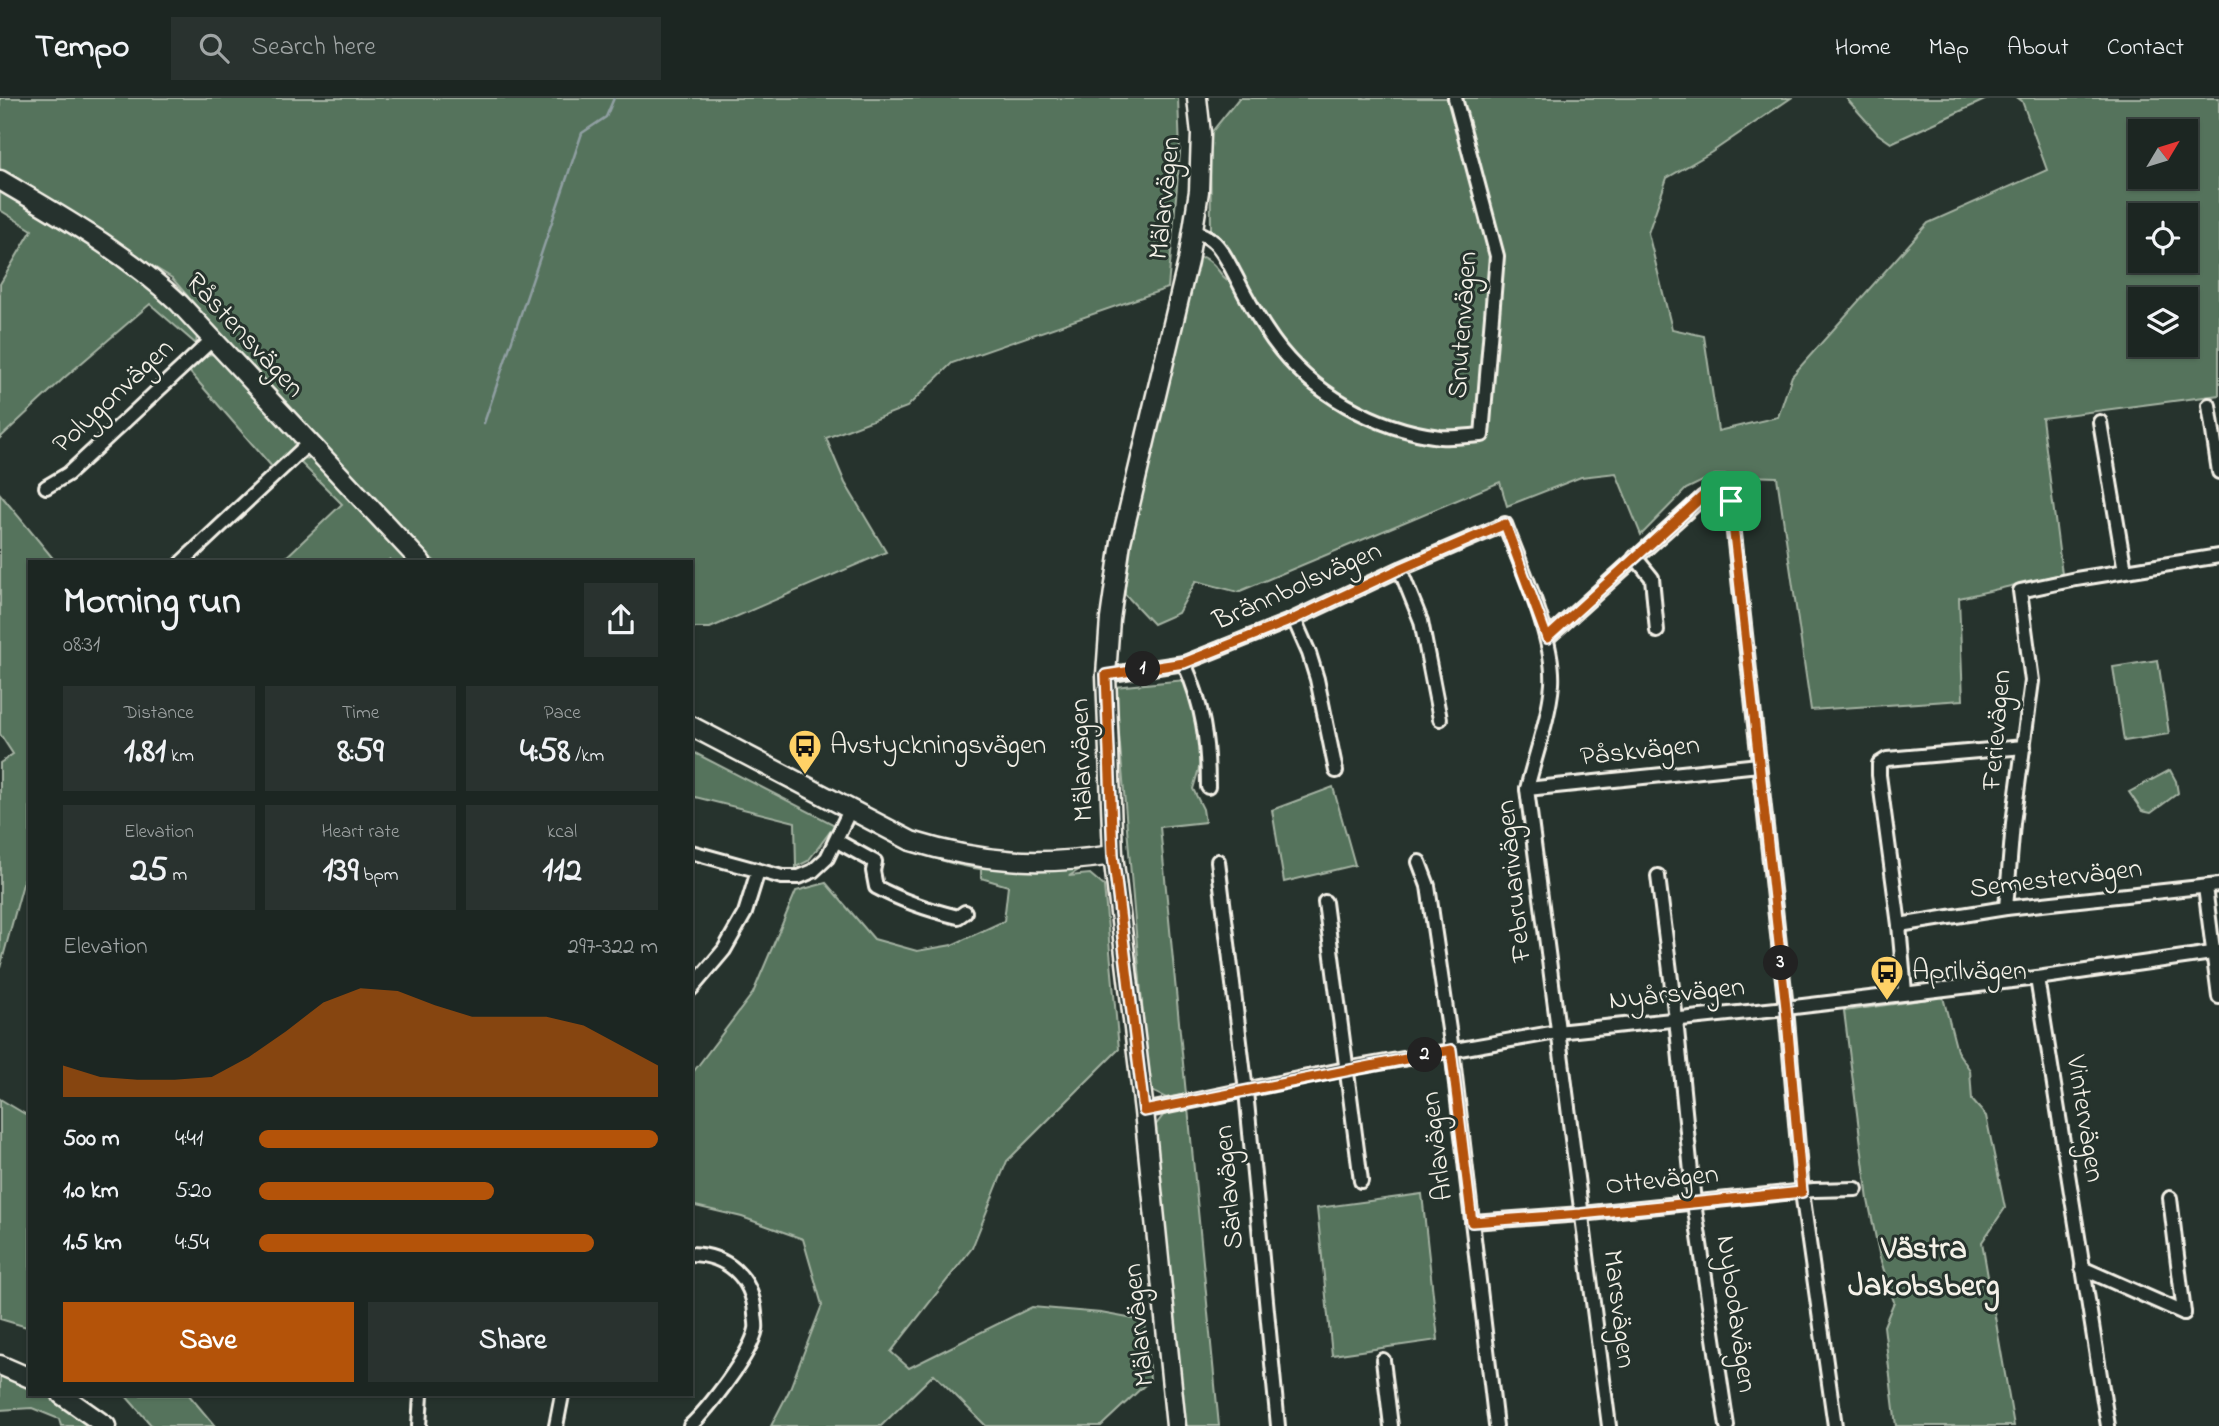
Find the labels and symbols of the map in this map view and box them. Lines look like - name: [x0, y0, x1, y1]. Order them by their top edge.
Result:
- north arrow: [2128, 119, 2198, 189]
- street label: Mälarvägen: [1139, 134, 1193, 262]
- street label: Snutenvägen: [1438, 250, 1490, 400]
- street label: Råstensvägen: [175, 264, 313, 408]
- street label: Polygonvägen: [44, 330, 184, 464]
- pin: [1701, 471, 1761, 531]
- street label: Brännbolsvägen: [1206, 532, 1389, 643]
- pin: 1: [1126, 652, 1160, 686]
- street label: Ferievägen: [1972, 668, 2024, 793]
- street label: Mälarvägen: [1060, 698, 1106, 822]
- street label: Påskvägen: [1578, 725, 1702, 779]
- place label: Avstyckningsvägen: [830, 726, 1046, 767]
- bus stop icon: Avstyckningsvägen: [786, 727, 824, 776]
- street label: Februarivägen: [1486, 798, 1544, 965]
- street label: Semestervägen: [1967, 849, 2145, 911]
- pin: 3: [1764, 946, 1798, 980]
- place label: Aprilvägen: [1912, 952, 2027, 993]
- bus stop icon: Aprilvägen: [1868, 953, 1906, 1002]
- street label: Nyårsvägen: [1607, 967, 1747, 1023]
- pin: 2: [1408, 1038, 1442, 1072]
- street label: Vintervägen: [2054, 1052, 2114, 1185]
- street label: Arlavägen: [1411, 1089, 1465, 1203]
- street label: Särlavägen: [1204, 1123, 1256, 1251]
- street label: Ottevägen: [1603, 1155, 1721, 1207]
- district label: Västra Jakobsberg: [1848, 1227, 2000, 1312]
- street label: Nybodavägen: [1704, 1233, 1766, 1395]
- street label: Marsvägen: [1590, 1247, 1646, 1371]
- street label: Mälarvägen: [1113, 1261, 1167, 1389]

